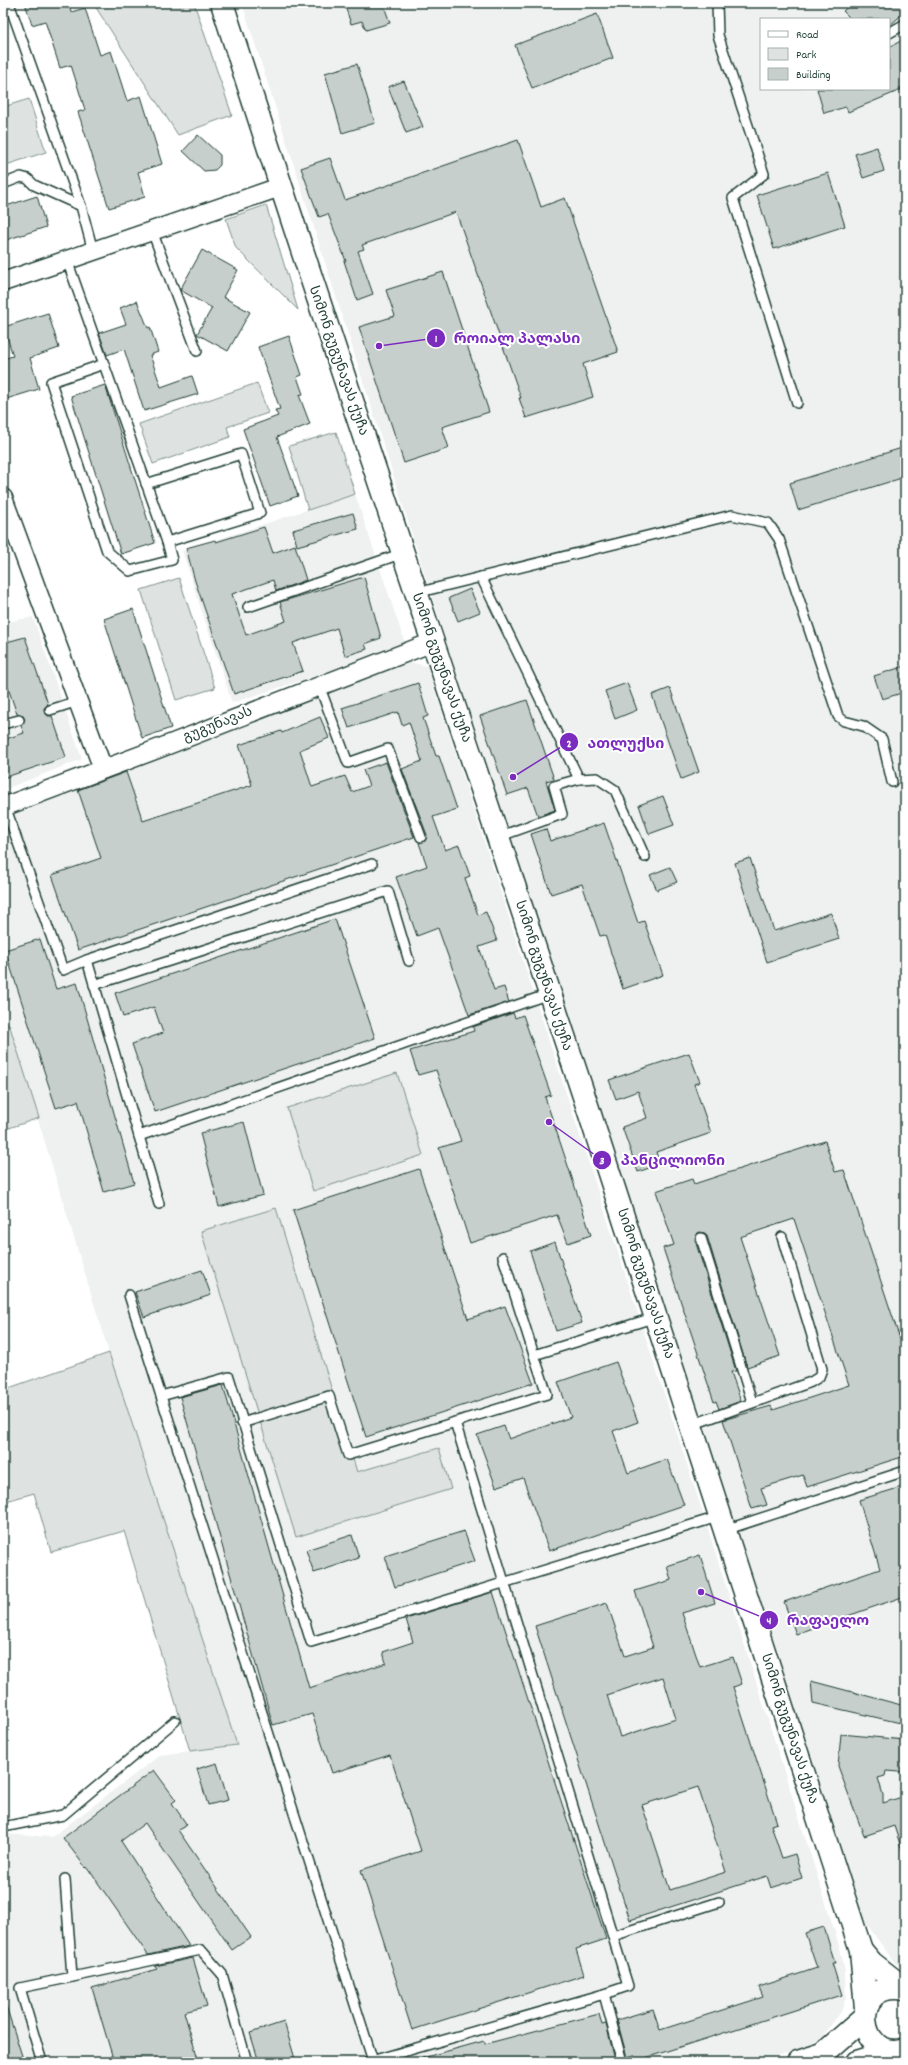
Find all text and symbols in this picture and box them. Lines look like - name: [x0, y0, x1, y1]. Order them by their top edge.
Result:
- legend: [760, 18, 890, 90]
- text: Road: [796, 27, 818, 44]
- text: Park: [796, 47, 817, 64]
- text: Building: [796, 67, 831, 84]
- street label: სიმონ გუგუნავას ქუჩა: [303, 283, 373, 439]
- callout: როიალ პალასი: [426, 324, 588, 351]
- text: როიალ პალასი: [454, 329, 580, 351]
- text: 1: [435, 331, 438, 348]
- street label: სიმონ გუგუნავას ქუჩა: [406, 590, 476, 746]
- street label: გუგუნავას: [180, 702, 256, 748]
- callout: ათლუქსი: [559, 729, 672, 756]
- text: ათლუქსი: [588, 734, 664, 756]
- text: 2: [566, 736, 572, 753]
- street label: სიმონ გუგუნავას ქუჩა: [509, 898, 577, 1054]
- callout: პანცილიონი: [592, 1146, 733, 1173]
- text: პანცილიონი: [621, 1151, 725, 1173]
- text: 3: [599, 1153, 605, 1170]
- street label: სიმონ გუგუნავას ქუჩა: [611, 1206, 679, 1362]
- callout: რაფაელო: [759, 1606, 877, 1633]
- text: რაფაელო: [787, 1611, 869, 1633]
- text: 4: [767, 1613, 772, 1630]
- street label: სიმონ გუგუნავას ქუჩა: [755, 1651, 823, 1807]

